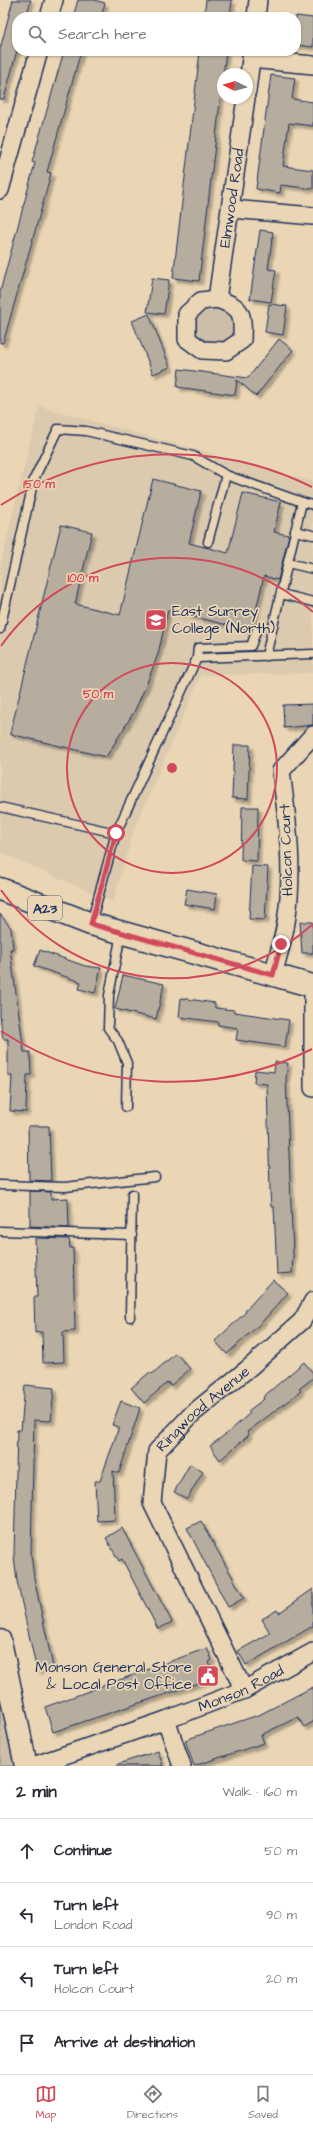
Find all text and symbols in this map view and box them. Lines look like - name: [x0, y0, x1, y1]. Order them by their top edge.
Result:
- search box: [12, 12, 301, 56]
- icon: search: [26, 23, 48, 45]
- text: Search here: [58, 24, 147, 45]
- north arrow: [217, 68, 253, 104]
- street label: Elmwood Road: [215, 147, 250, 249]
- text: 150 m: [23, 476, 56, 493]
- text: 100 m: [68, 570, 99, 587]
- place label: East Surrey College (North): [172, 601, 275, 640]
- school or university icon: East Surrey College (North): [143, 607, 169, 633]
- text: 50 m: [83, 686, 114, 703]
- centre of rings: [165, 761, 179, 775]
- street label: Holcon Court: [274, 803, 299, 896]
- route start: [107, 824, 125, 842]
- road number: A23: [28, 896, 62, 920]
- route end: [272, 935, 290, 953]
- street label: Ringwood Avenue: [151, 1361, 254, 1457]
- place label: Monson General Store & Local Post Office: [35, 1657, 192, 1695]
- street label: Monson Road: [195, 1660, 288, 1718]
- public building icon: Monson General Store & Local Post Office: [195, 1663, 221, 1689]
- text: 2 min: [16, 1780, 57, 1804]
- text: Walk · 160 m: [223, 1783, 297, 1801]
- icon: ahead: [16, 1840, 38, 1862]
- text: Continue: [54, 1840, 112, 1861]
- text: 50 m: [264, 1842, 297, 1860]
- text: Turn left: [54, 1895, 118, 1916]
- icon: left: [16, 1904, 38, 1926]
- text: 90 m: [266, 1906, 297, 1924]
- text: London Road: [54, 1916, 132, 1934]
- text: Turn left: [54, 1959, 118, 1980]
- icon: left: [16, 1968, 38, 1990]
- text: 20 m: [266, 1970, 297, 1988]
- text: Holcon Court: [54, 1980, 134, 1998]
- icon: arrive: [16, 2032, 38, 2054]
- text: Arrive at destination: [54, 2032, 195, 2053]
- tab: Map: [35, 2083, 57, 2122]
- tab: Directions: [127, 2083, 178, 2122]
- tab: Saved: [248, 2083, 278, 2122]

